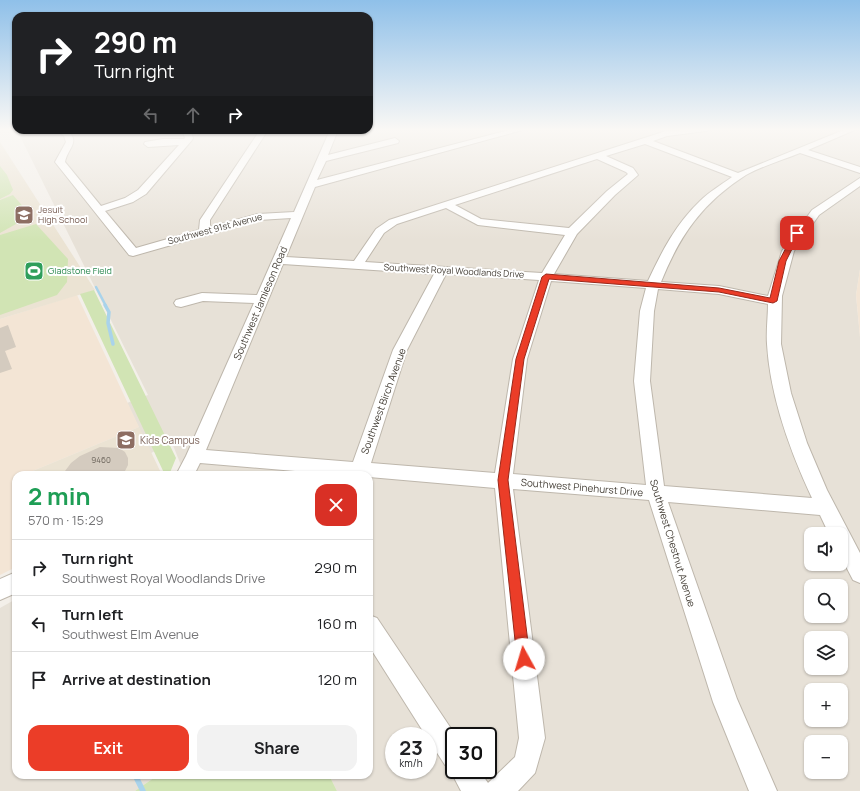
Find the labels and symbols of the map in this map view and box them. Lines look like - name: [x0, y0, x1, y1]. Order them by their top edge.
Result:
- place label: Jesuit High School: [38, 203, 87, 226]
- school or university icon: Jesuit High School: [13, 204, 35, 226]
- street label: Southwest 91st Avenue: [166, 210, 264, 247]
- pin: [780, 216, 814, 250]
- street label: Southwest Jamieson Road: [230, 244, 290, 362]
- sports icon: Gladstone Field: [23, 260, 45, 282]
- street label: Southwest Royal Woodlands Drive: [383, 260, 525, 281]
- place label: Gladstone Field: [48, 264, 112, 277]
- street label: Southwest Birch Avenue: [357, 346, 409, 456]
- school or university icon: Kids Campus: [115, 429, 137, 451]
- place label: Kids Campus: [140, 433, 200, 447]
- house number: 9460: [91, 454, 111, 465]
- street label: Southwest Pinehurst Drive: [520, 475, 644, 499]
- street label: Southwest Chestnut Avenue: [647, 477, 699, 609]
- position arrow: [503, 638, 545, 680]
- speed limit sign: 30: [445, 727, 497, 779]

